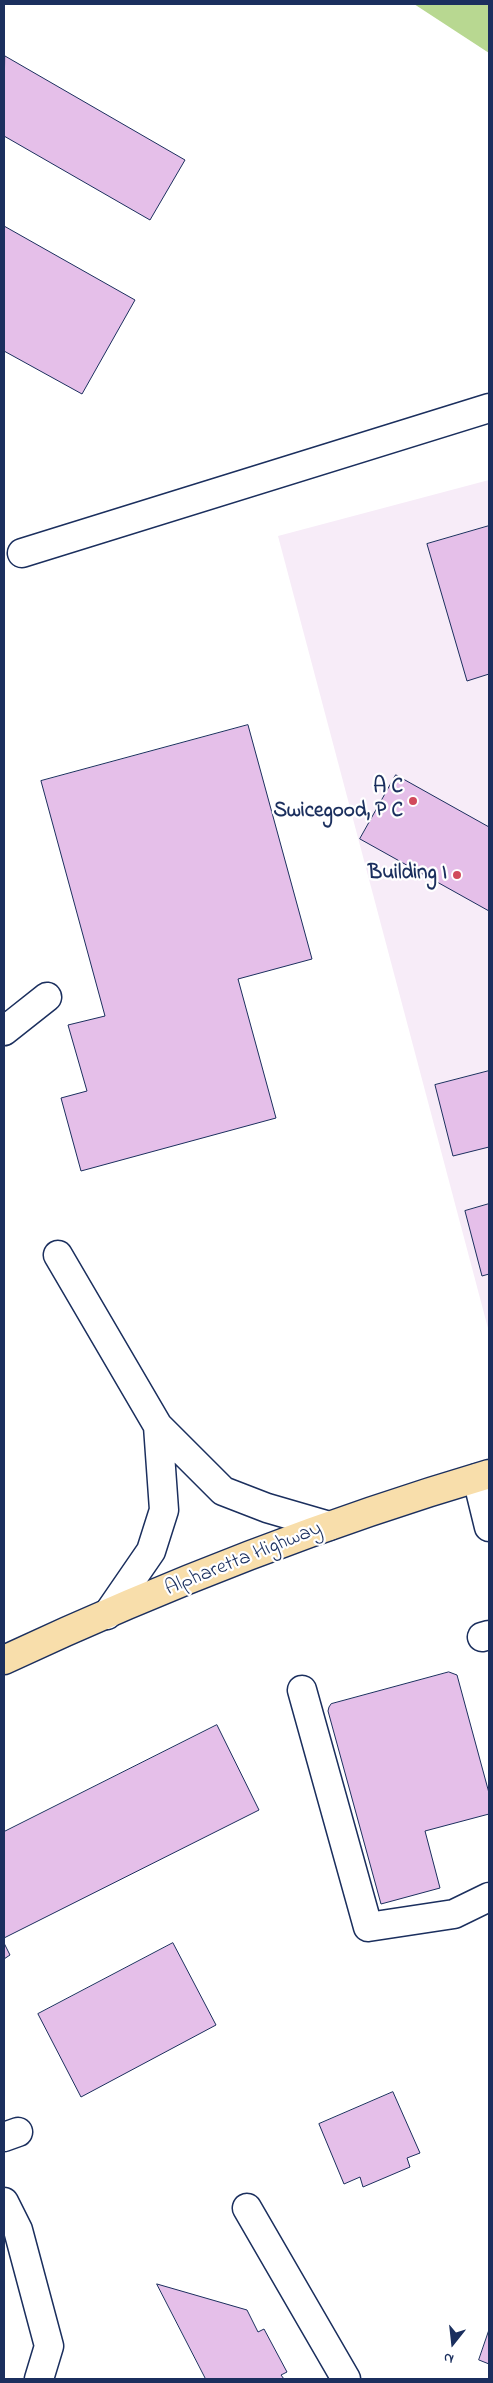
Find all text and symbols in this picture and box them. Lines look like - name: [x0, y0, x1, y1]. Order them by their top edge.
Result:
- place label: A C Swicegood, P C: [274, 776, 403, 826]
- marker: A C Swicegood, P C: [407, 795, 419, 807]
- place label: Building I: [368, 862, 447, 888]
- marker: Building I: [451, 869, 463, 881]
- street label: Alpharetta Highway: [162, 1517, 326, 1603]
- north arrow: [428, 2318, 478, 2368]
- text: N: [441, 2347, 456, 2369]

